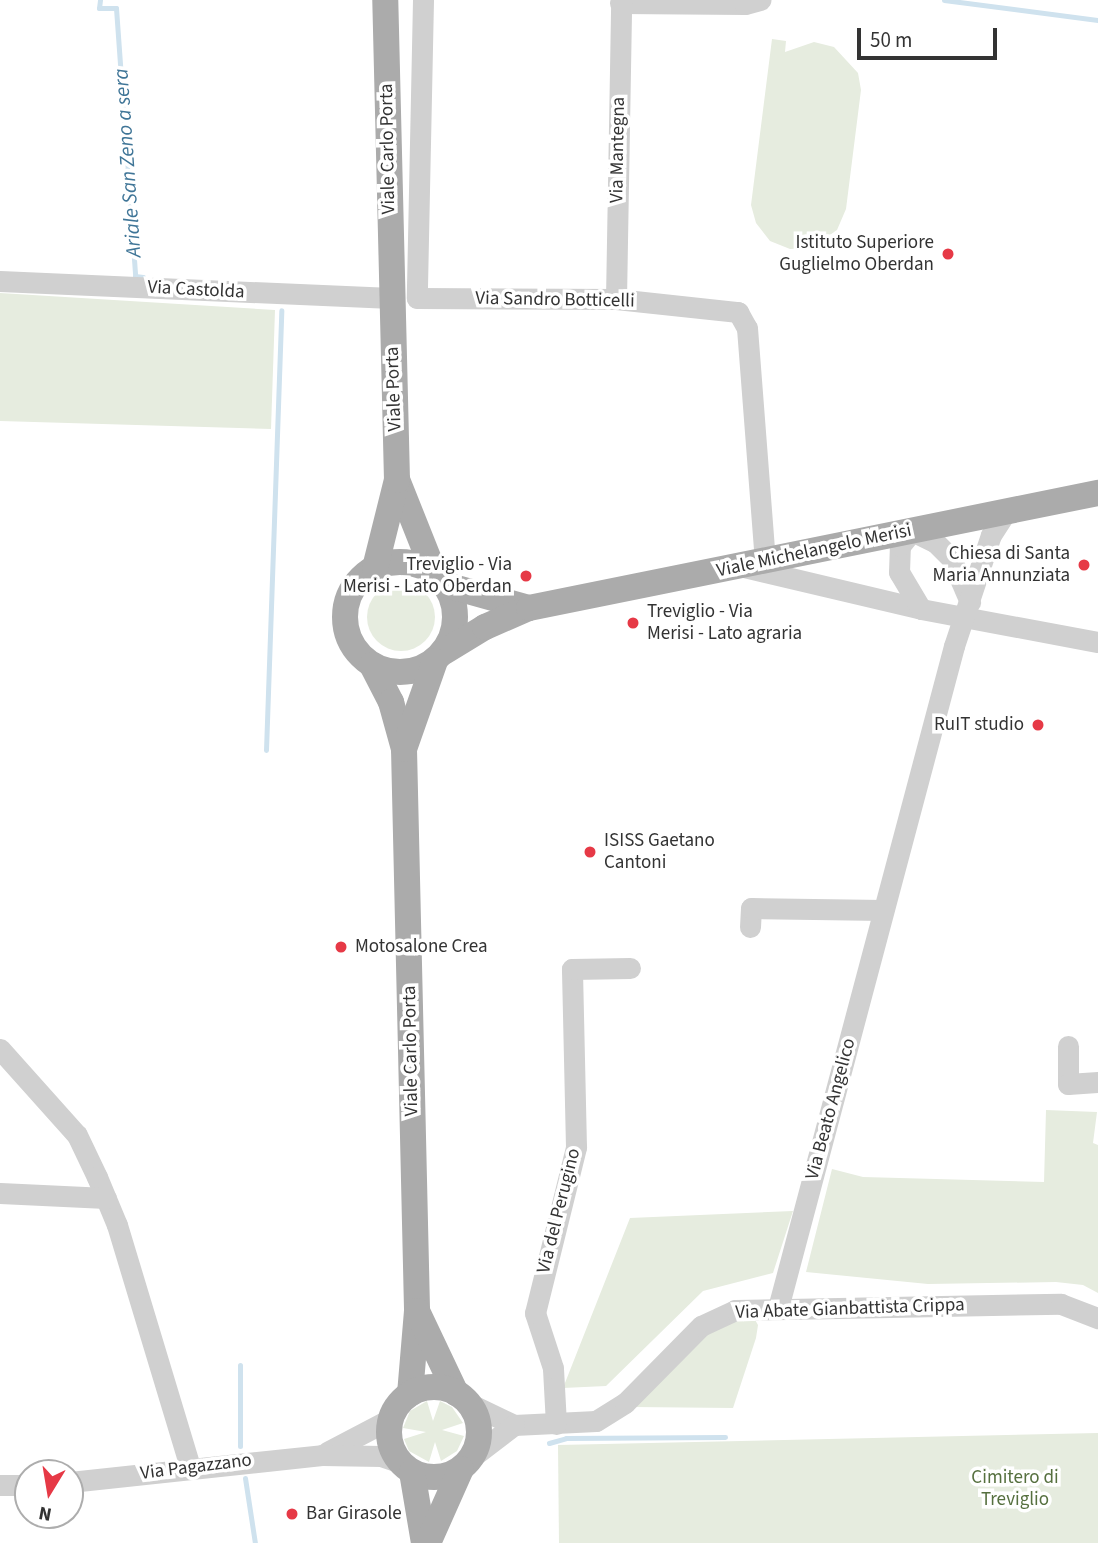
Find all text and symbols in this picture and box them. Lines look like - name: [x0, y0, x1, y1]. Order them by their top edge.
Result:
- scale bar: [860, 14, 1000, 58]
- text: 50 m: [870, 25, 912, 55]
- water label: Ariale San Zeno a sera: [108, 68, 146, 258]
- street label: Viale Carlo Porta: [375, 83, 401, 215]
- street label: Via Mantegna: [606, 97, 630, 203]
- place label: Istituto Superiore Guglielmo Oberdan: [779, 232, 934, 276]
- marker: Istituto Superiore Guglielmo Oberdan: [940, 246, 956, 262]
- street label: Via Castolda: [147, 276, 245, 304]
- street label: Via Sandro Botticelli: [475, 287, 635, 313]
- street label: Viale Porta: [381, 346, 407, 432]
- street label: Viale Michelangelo Merisi: [714, 519, 914, 583]
- place label: Chiesa di Santa Maria Annunziata: [932, 543, 1070, 587]
- place label: Treviglio - Via Merisi - Lato Oberdan: [343, 554, 512, 598]
- marker: Chiesa di Santa Maria Annunziata: [1076, 557, 1092, 573]
- marker: Treviglio - Via Merisi - Lato Oberdan: [518, 568, 534, 584]
- place label: Treviglio - Via Merisi - Lato agraria: [647, 601, 802, 645]
- marker: Treviglio - Via Merisi - Lato agraria: [625, 615, 641, 631]
- place label: RuIT studio: [934, 714, 1024, 736]
- marker: RuIT studio: [1030, 717, 1046, 733]
- place label: ISISS Gaetano Cantoni: [604, 830, 715, 874]
- marker: ISISS Gaetano Cantoni: [582, 844, 598, 860]
- place label: Motosalone Crea: [355, 936, 487, 958]
- marker: Motosalone Crea: [333, 939, 349, 955]
- street label: Viale Carlo Porta: [398, 985, 424, 1117]
- street label: Via Beato Angelico: [801, 1036, 861, 1182]
- street label: Via del Perugino: [532, 1146, 586, 1276]
- street label: Via Abate Gianbattista Crippa: [735, 1294, 965, 1324]
- street label: Via Pagazzano: [139, 1449, 253, 1485]
- north arrow: [14, 1459, 84, 1529]
- park label: Cimitero di Treviglio: [971, 1467, 1059, 1511]
- text: N: [37, 1499, 54, 1528]
- place label: Bar Girasole: [306, 1503, 402, 1525]
- marker: Bar Girasole: [284, 1506, 300, 1522]

